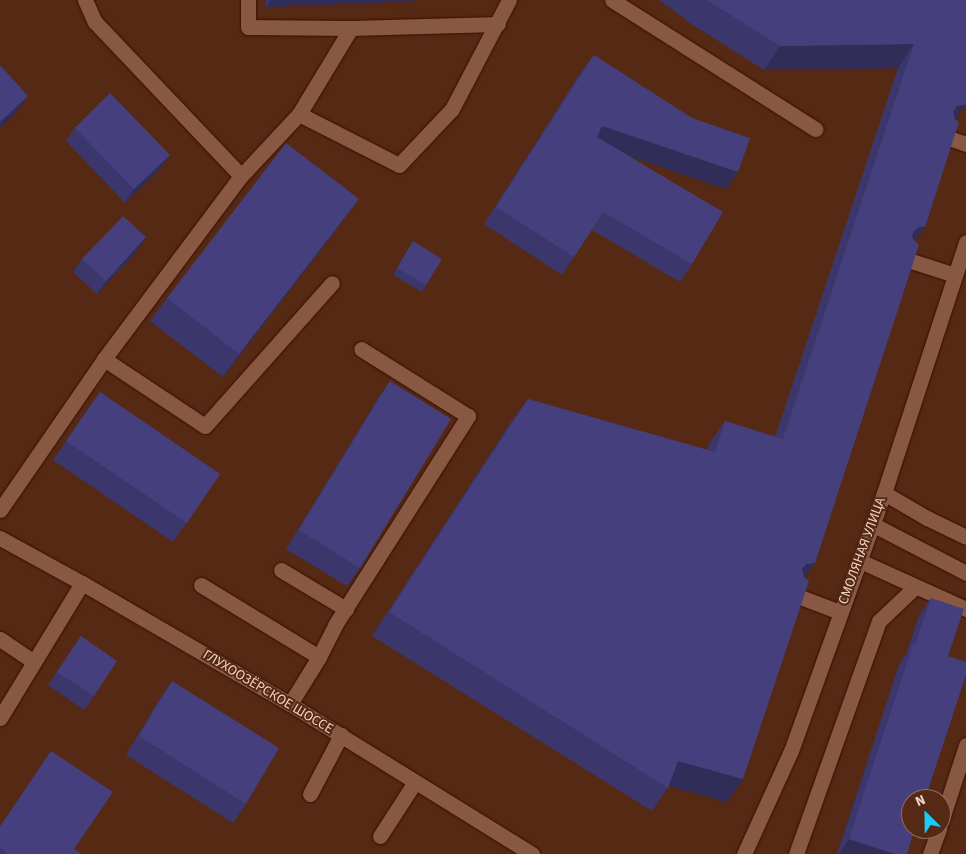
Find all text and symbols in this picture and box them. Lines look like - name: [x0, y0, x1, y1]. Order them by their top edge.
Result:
- street label: СМОЛЯНАЯ УЛИЦА: [835, 495, 889, 607]
- street label: ГЛУХООЗЁРСКОЕ ШОССЕ: [200, 646, 336, 738]
- north arrow: [901, 789, 951, 839]
- text: N: [912, 790, 929, 812]

